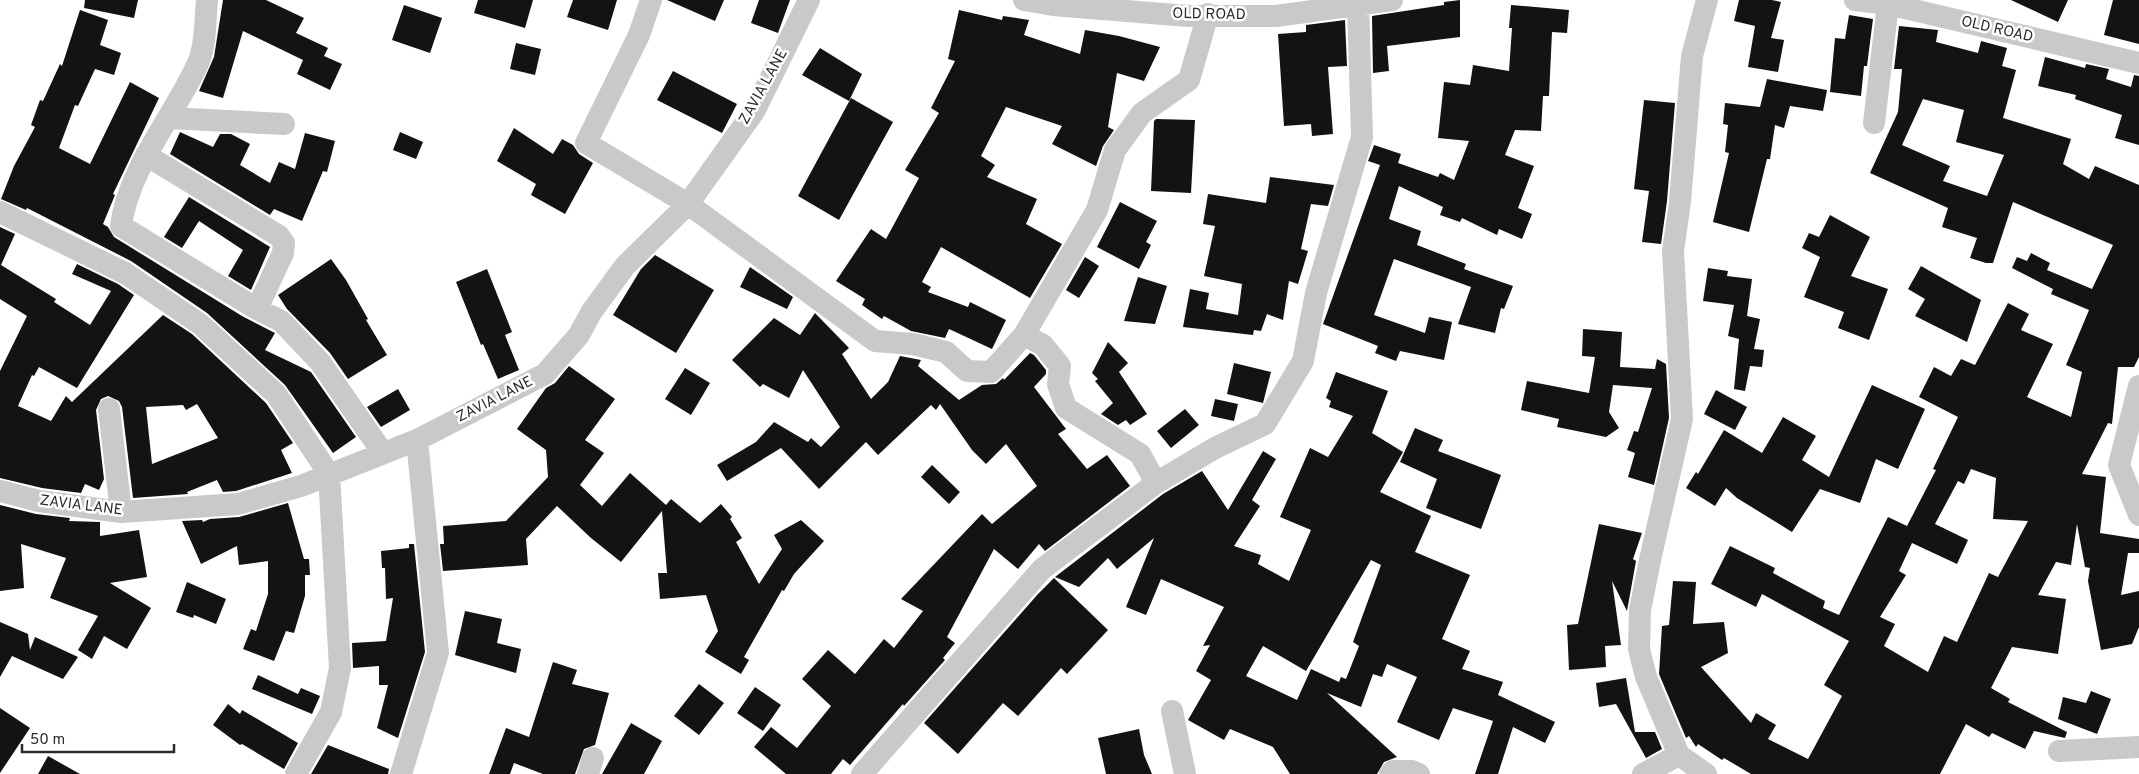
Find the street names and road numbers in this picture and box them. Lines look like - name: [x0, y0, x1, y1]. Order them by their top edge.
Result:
- street label: OLD ROAD: [1172, 5, 1246, 25]
- street label: OLD ROAD: [1959, 12, 2035, 48]
- street label: ZAVIA LANE: [735, 46, 793, 128]
- street label: ZAVIA LANE: [453, 373, 537, 427]
- street label: ZAVIA LANE: [38, 491, 124, 521]

